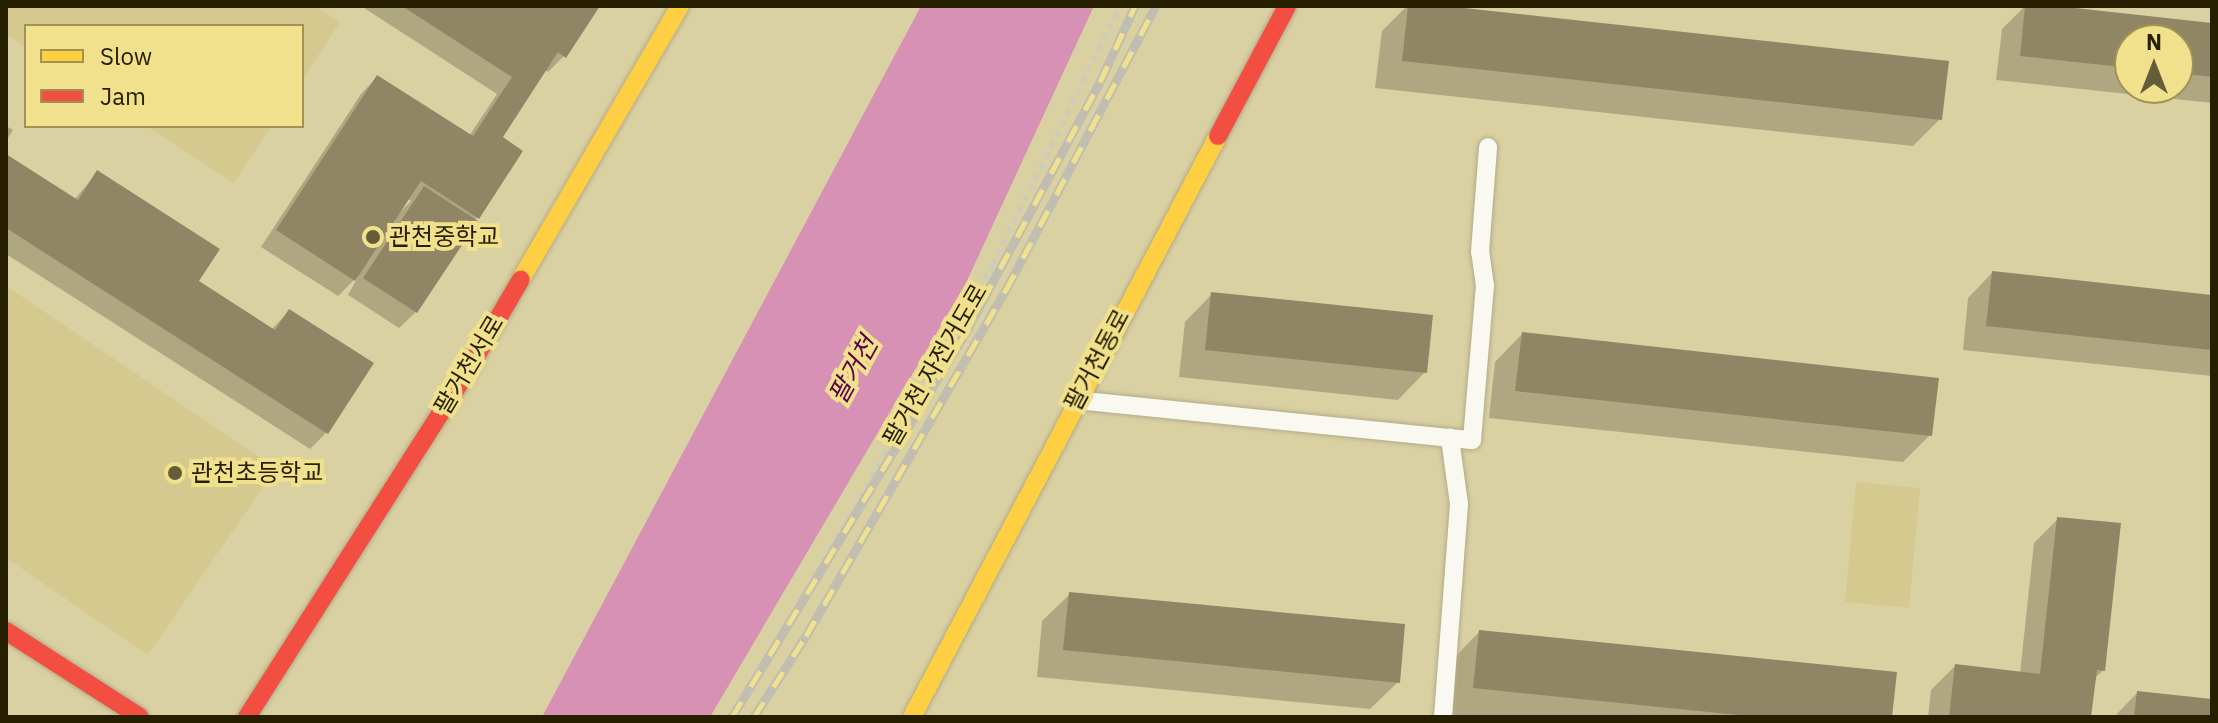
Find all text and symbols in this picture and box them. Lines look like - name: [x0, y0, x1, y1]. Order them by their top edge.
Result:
- legend: [24, 24, 304, 128]
- north arrow: [2114, 24, 2194, 104]
- text: N: [2146, 27, 2162, 56]
- text: Slow: [100, 40, 152, 72]
- text: Jam: [100, 80, 146, 112]
- place label: 관천중학교: [389, 223, 499, 251]
- marker: 관천중학교: [364, 228, 382, 246]
- street label: 팔거천 자전거도로: [877, 279, 993, 451]
- street label: 팔거천동로: [1058, 305, 1136, 415]
- street label: 팔거천서로: [428, 310, 510, 420]
- water label: 팔거천: [822, 331, 884, 409]
- place label: 관천초등학교: [191, 459, 323, 487]
- marker: 관천초등학교: [166, 464, 184, 482]

